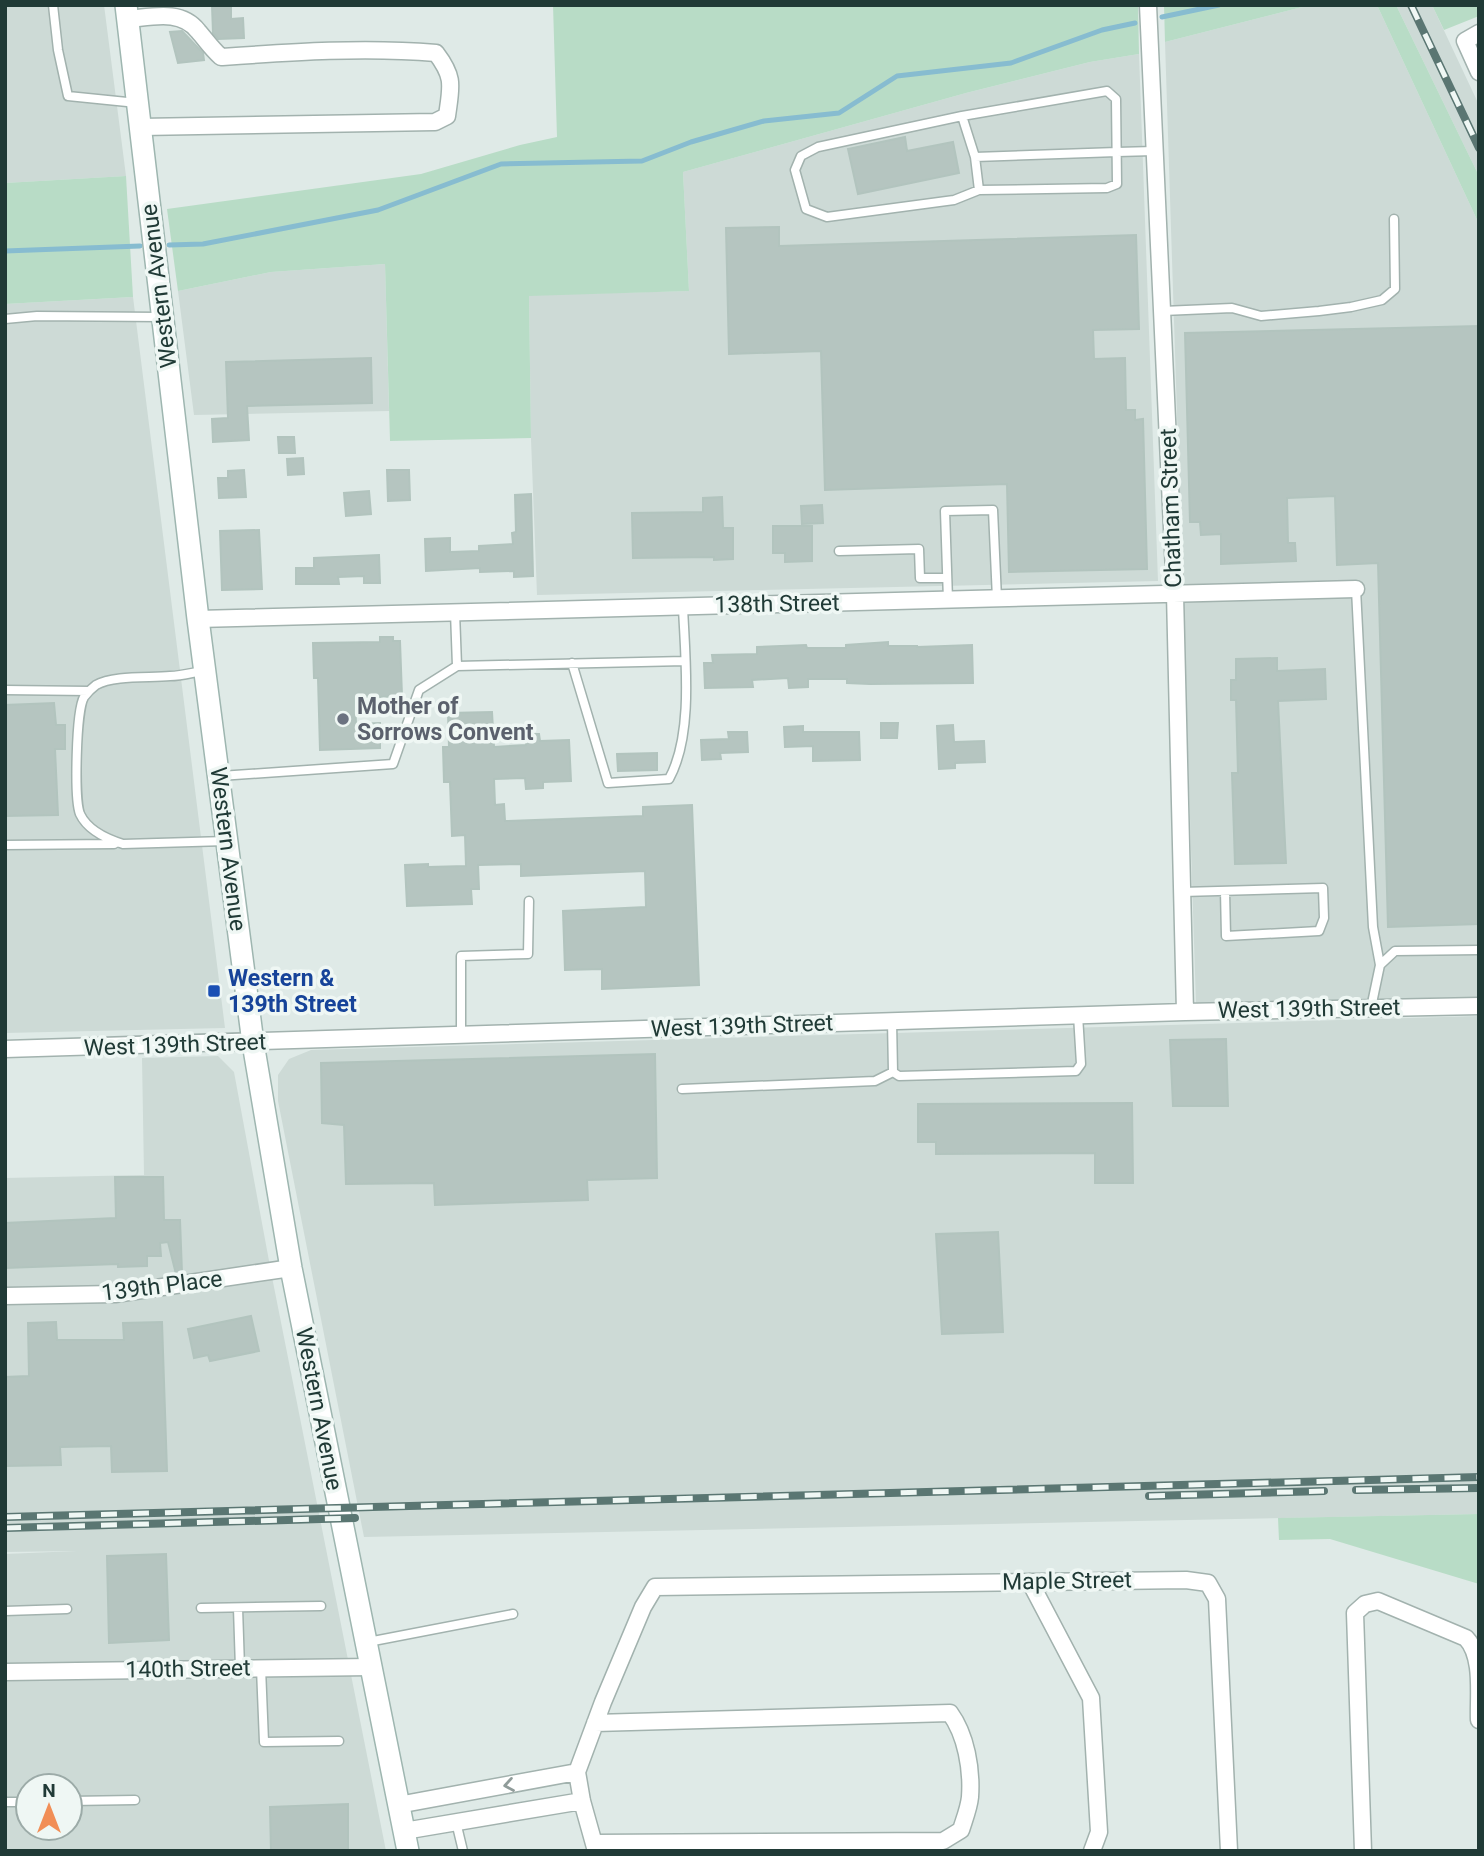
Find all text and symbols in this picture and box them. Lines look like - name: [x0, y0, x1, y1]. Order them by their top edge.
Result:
- street label: Western Avenue: [136, 202, 182, 370]
- street label: Chatham Street: [1155, 428, 1187, 588]
- street label: 138th Street: [714, 589, 840, 619]
- place label: Mother of Sorrows Convent: [357, 693, 534, 746]
- marker: Mother of Sorrows Convent: [335, 711, 351, 727]
- street label: Western Avenue: [205, 765, 251, 933]
- place label: Western & 139th Street: [228, 965, 357, 1018]
- marker: Western & 139th Street: [206, 983, 222, 999]
- street label: West 139th Street: [1217, 994, 1401, 1024]
- street label: West 139th Street: [650, 1009, 834, 1043]
- street label: West 139th Street: [83, 1028, 267, 1062]
- street label: 139th Place: [100, 1265, 224, 1307]
- street label: Western Avenue: [290, 1325, 348, 1493]
- street label: Maple Street: [1002, 1566, 1132, 1596]
- street label: 140th Street: [125, 1654, 251, 1684]
- north arrow: [14, 1772, 84, 1842]
- one-way arrow: [504, 1776, 516, 1791]
- text: N: [42, 1779, 56, 1802]

